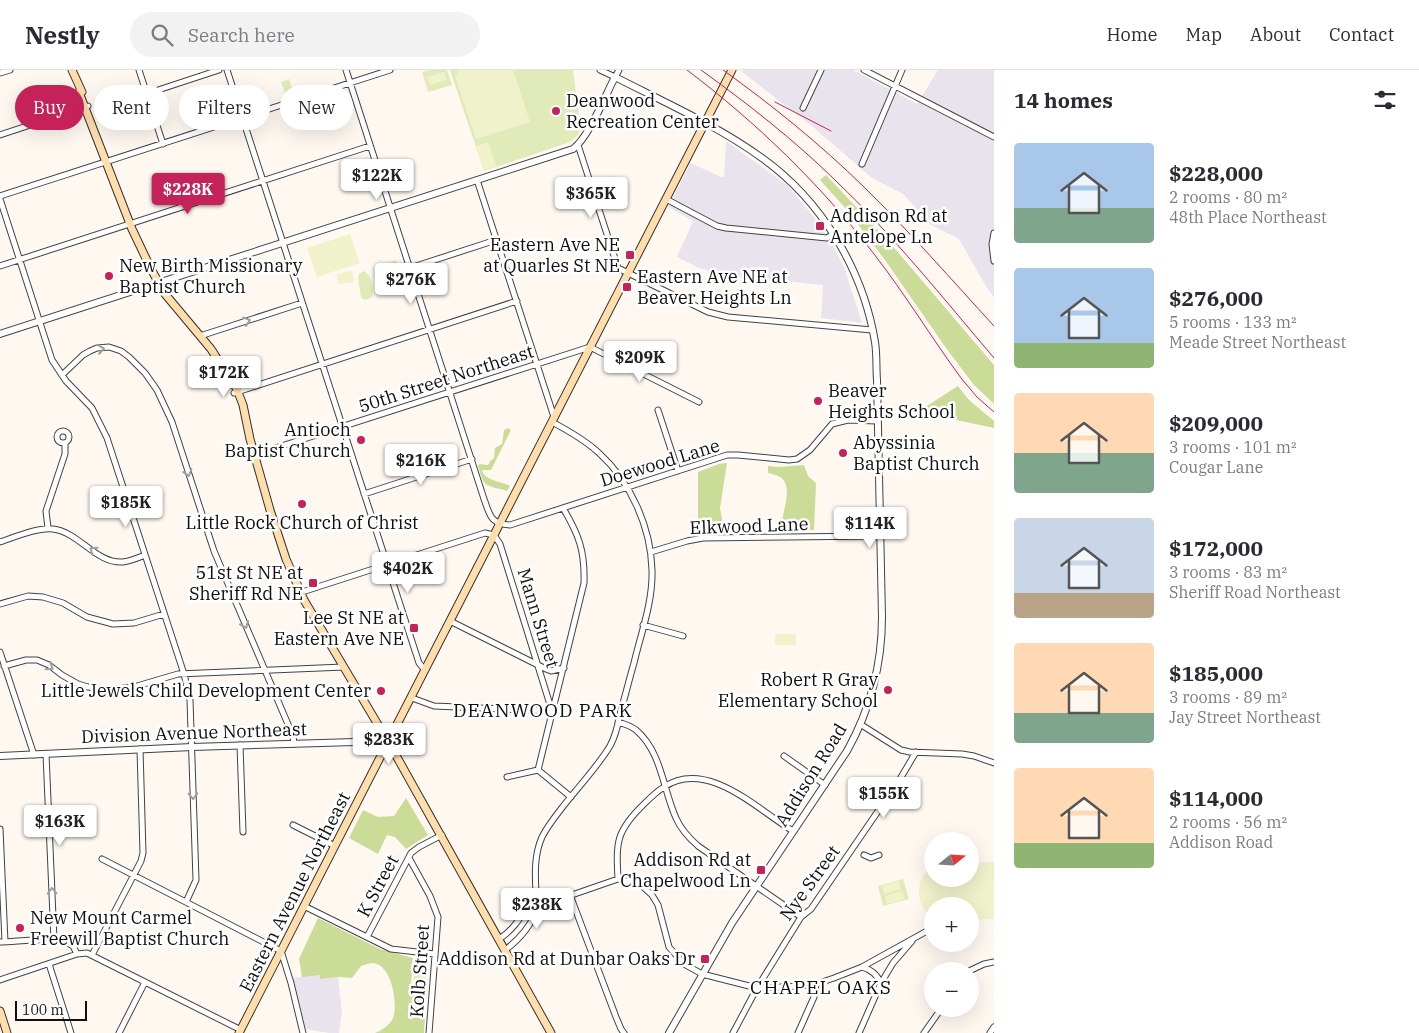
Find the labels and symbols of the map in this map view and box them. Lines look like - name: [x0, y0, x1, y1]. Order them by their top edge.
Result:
- place label: Deanwood Recreation Center: [566, 89, 719, 133]
- marker: Deanwood Recreation Center: [550, 105, 562, 117]
- pin: $122K: [342, 158, 412, 201]
- pin: $228K: [153, 172, 223, 215]
- pin: $365K: [556, 176, 626, 219]
- place label: Addison Rd at Antelope Ln: [830, 204, 947, 248]
- marker: Addison Rd at Antelope Ln: [814, 220, 826, 232]
- place label: Eastern Ave NE at Quarles St NE: [483, 233, 620, 277]
- marker: Eastern Ave NE at Quarles St NE: [624, 249, 636, 261]
- place label: New Birth Missionary Baptist Church: [119, 254, 303, 298]
- pin: $276K: [376, 262, 446, 305]
- place label: Eastern Ave NE at Beaver Heights Ln: [637, 265, 792, 309]
- marker: New Birth Missionary Baptist Church: [103, 270, 115, 282]
- marker: Eastern Ave NE at Beaver Heights Ln: [621, 281, 633, 293]
- one-way arrow: [242, 316, 250, 326]
- street label: 50th Street Northeast: [355, 339, 536, 418]
- pin: $209K: [605, 340, 675, 383]
- one-way arrow: [98, 344, 106, 355]
- pin: $172K: [189, 356, 259, 398]
- place label: Beaver Heights School: [828, 379, 955, 423]
- marker: Beaver Heights School: [812, 395, 824, 407]
- place label: Antioch Baptist Church: [224, 418, 351, 462]
- place label: Abyssinia Baptist Church: [853, 431, 980, 475]
- street label: Doewood Lane: [597, 433, 723, 492]
- marker: Antioch Baptist Church: [355, 434, 367, 446]
- pin: $216K: [386, 444, 456, 486]
- marker: Abyssinia Baptist Church: [837, 447, 849, 459]
- one-way arrow: [182, 468, 192, 476]
- pin: $185K: [91, 486, 161, 528]
- marker: Little Rock Church of Christ: [296, 498, 308, 510]
- pin: $114K: [835, 506, 905, 549]
- place label: Little Rock Church of Christ: [186, 511, 418, 534]
- street label: Elkwood Lane: [689, 512, 809, 539]
- one-way arrow: [89, 547, 99, 556]
- pin: $402K: [373, 552, 443, 594]
- place label: 51st St NE at Sheriff Rd NE: [189, 561, 303, 605]
- street label: Mann Street: [512, 565, 565, 671]
- marker: 51st St NE at Sheriff Rd NE: [307, 577, 319, 589]
- place label: Lee St NE at Eastern Ave NE: [274, 606, 404, 650]
- one-way arrow: [239, 620, 250, 629]
- marker: Lee St NE at Eastern Ave NE: [408, 622, 420, 634]
- one-way arrow: [45, 661, 54, 670]
- place label: Robert R Gray Elementary School: [718, 668, 878, 712]
- place label: Little Jewels Child Development Center: [41, 679, 371, 702]
- marker: Robert R Gray Elementary School: [882, 684, 894, 696]
- marker: Little Jewels Child Development Center: [375, 685, 387, 697]
- district label: DEANWOOD PARK: [453, 698, 633, 722]
- street label: Division Avenue Northeast: [81, 717, 307, 748]
- street label: Addison Road: [770, 719, 851, 831]
- pin: $283K: [354, 722, 424, 765]
- pin: $155K: [849, 776, 919, 819]
- street label: Eastern Avenue Northeast: [234, 788, 355, 996]
- one-way arrow: [188, 792, 199, 800]
- pin: $163K: [25, 804, 95, 847]
- north arrow: [924, 832, 979, 888]
- street label: Nye Street: [774, 840, 845, 925]
- place label: Addison Rd at Chapelwood Ln: [620, 848, 751, 892]
- street label: K Street: [352, 851, 404, 921]
- marker: Addison Rd at Chapelwood Ln: [755, 864, 767, 876]
- one-way arrow: [46, 887, 57, 895]
- pin: $238K: [502, 888, 572, 930]
- place label: New Mount Carmel Freewill Baptist Church: [30, 906, 229, 950]
- marker: New Mount Carmel Freewill Baptist Church: [14, 922, 26, 934]
- street label: Kolb Street: [405, 924, 434, 1018]
- place label: Addison Rd at Dunbar Oaks Dr: [438, 947, 695, 970]
- marker: Addison Rd at Dunbar Oaks Dr: [699, 953, 711, 965]
- district label: CHAPEL OAKS: [750, 975, 892, 999]
- scale bar: [15, 998, 88, 1021]

